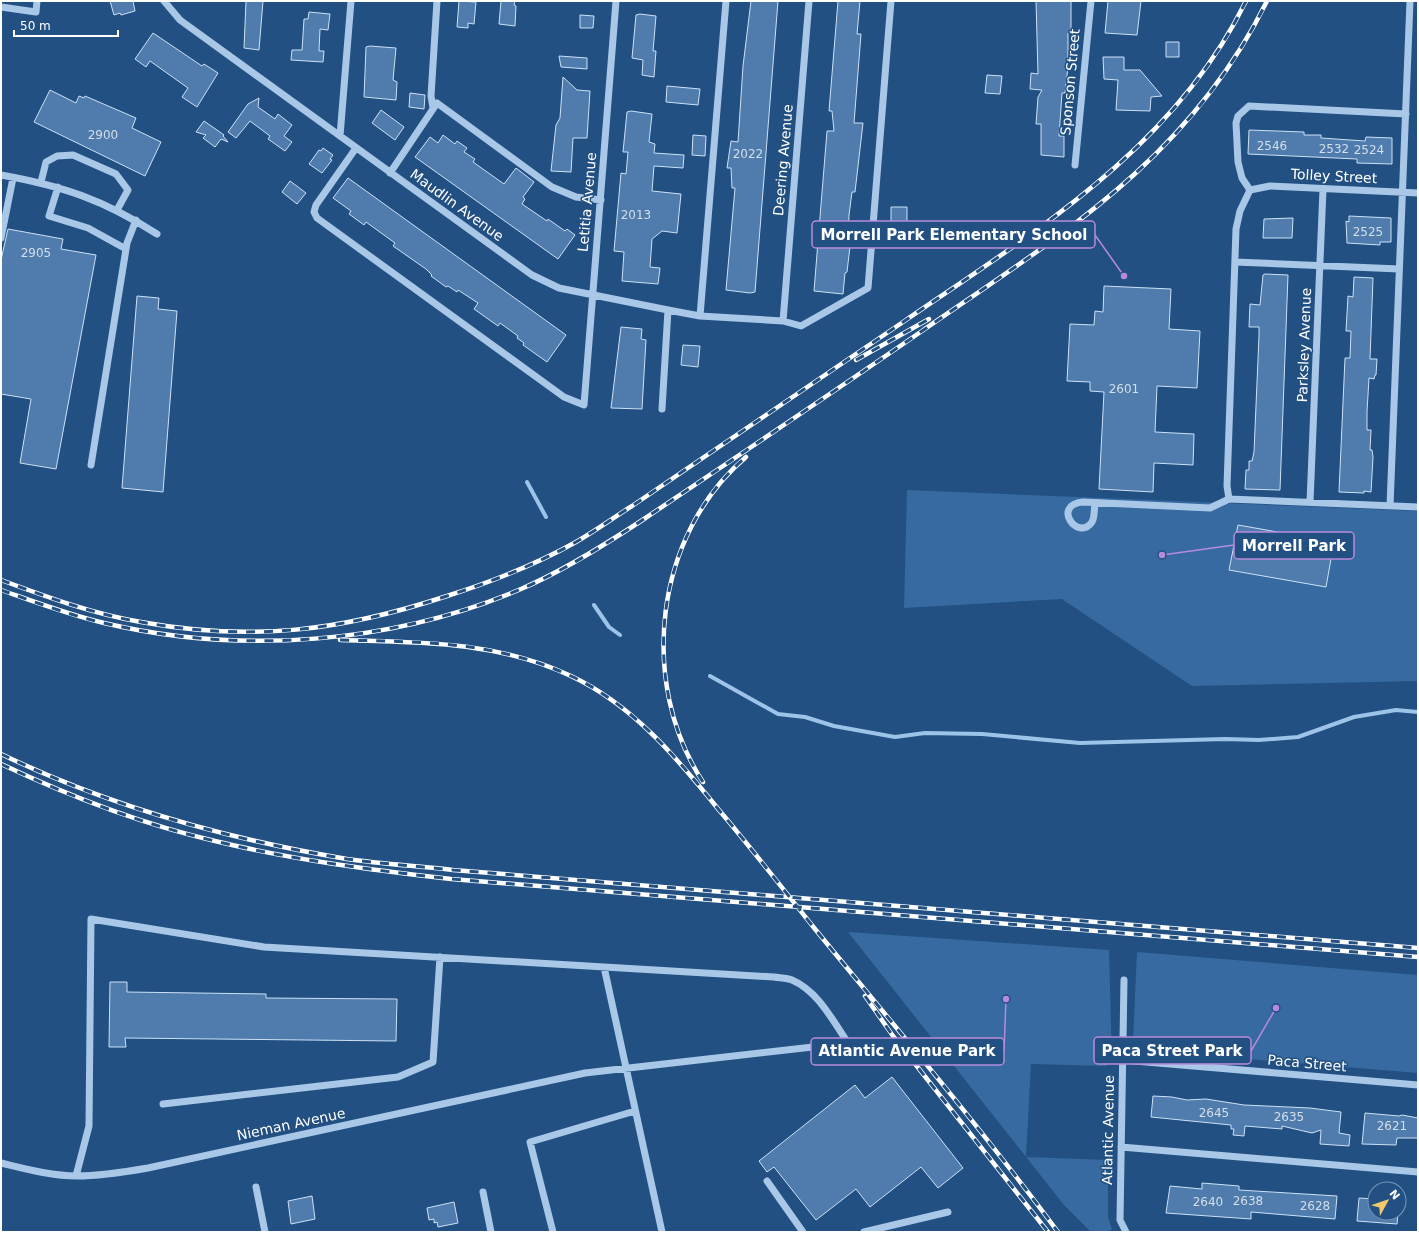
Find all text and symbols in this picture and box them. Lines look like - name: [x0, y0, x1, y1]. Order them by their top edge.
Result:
- scale bar: [14, 12, 118, 38]
- text: 50 m: [20, 19, 51, 33]
- street label: Sponson Street: [1057, 28, 1083, 136]
- street label: Deering Avenue: [770, 104, 796, 216]
- house number: 2900: [88, 128, 118, 142]
- house number: 2546: [1257, 139, 1287, 153]
- house number: 2532: [1319, 142, 1349, 156]
- house number: 2524: [1354, 143, 1384, 157]
- house number: 2022: [733, 147, 763, 161]
- street label: Letitia Avenue: [575, 152, 599, 252]
- street label: Maudlin Avenue: [407, 166, 507, 244]
- street label: Tolley Street: [1289, 166, 1378, 186]
- house number: 2013: [621, 208, 651, 222]
- callout: Morrell Park Elementary School: [812, 221, 1095, 248]
- house number: 2525: [1353, 225, 1383, 239]
- text: Morrell Park Elementary School: [821, 226, 1087, 244]
- house number: 2905: [21, 246, 51, 260]
- street label: Parksley Avenue: [1294, 287, 1314, 403]
- house number: 2601: [1109, 382, 1139, 396]
- callout: Morrell Park: [1234, 532, 1354, 559]
- text: Morrell Park: [1242, 537, 1347, 555]
- callout: Paca Street Park: [1094, 1037, 1251, 1064]
- callout: Atlantic Avenue Park: [811, 1038, 1004, 1065]
- text: Atlantic Avenue Park: [818, 1042, 997, 1060]
- text: Paca Street Park: [1101, 1042, 1244, 1060]
- street label: Paca Street: [1267, 1052, 1348, 1074]
- street label: Atlantic Avenue: [1099, 1075, 1117, 1185]
- street label: Nieman Avenue: [235, 1105, 347, 1143]
- house number: 2645: [1199, 1106, 1229, 1120]
- house number: 2635: [1274, 1110, 1304, 1124]
- house number: 2621: [1377, 1119, 1407, 1133]
- north arrow: [1367, 1181, 1407, 1221]
- text: N: [1386, 1187, 1402, 1203]
- house number: 2638: [1233, 1194, 1263, 1208]
- house number: 2640: [1193, 1195, 1223, 1209]
- house number: 2628: [1300, 1199, 1330, 1213]

